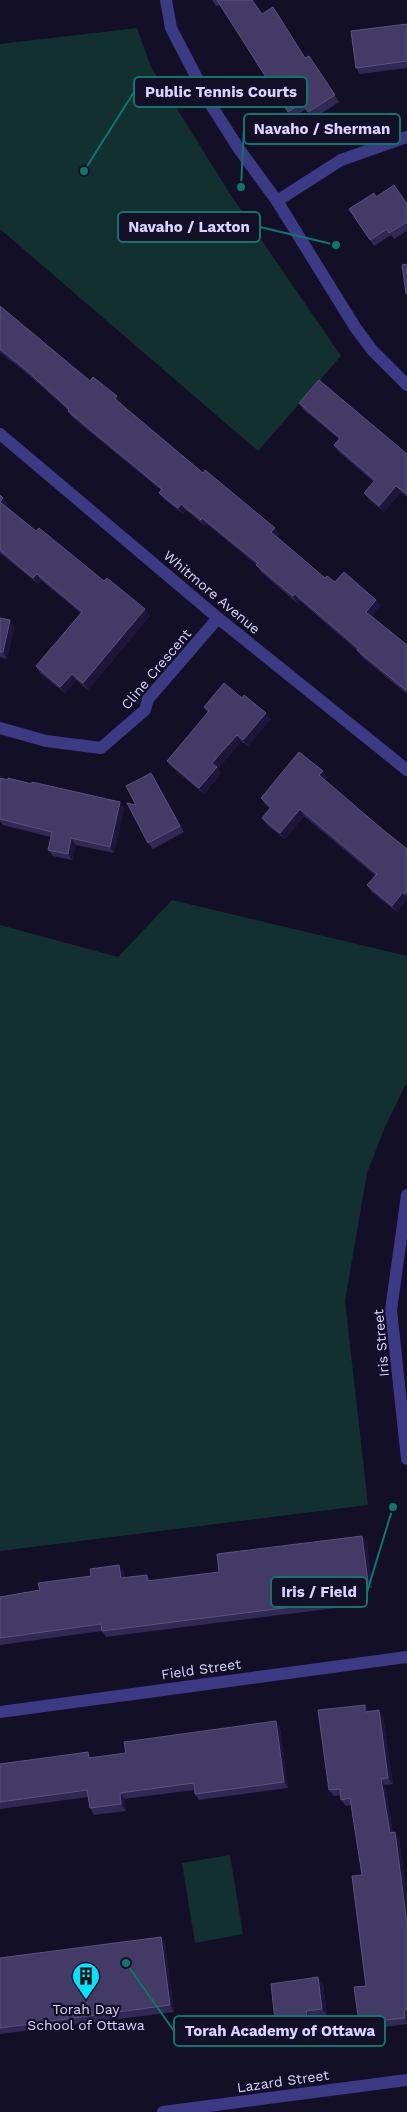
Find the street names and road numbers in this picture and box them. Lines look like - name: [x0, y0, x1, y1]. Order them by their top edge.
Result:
- street label: Whitmore Avenue: [161, 547, 263, 637]
- street label: Cline Crescent: [118, 625, 194, 712]
- street label: Iris Street: [370, 1308, 392, 1377]
- street label: Field Street: [160, 1655, 242, 1683]
- street label: Lazard Street: [236, 2067, 330, 2095]

